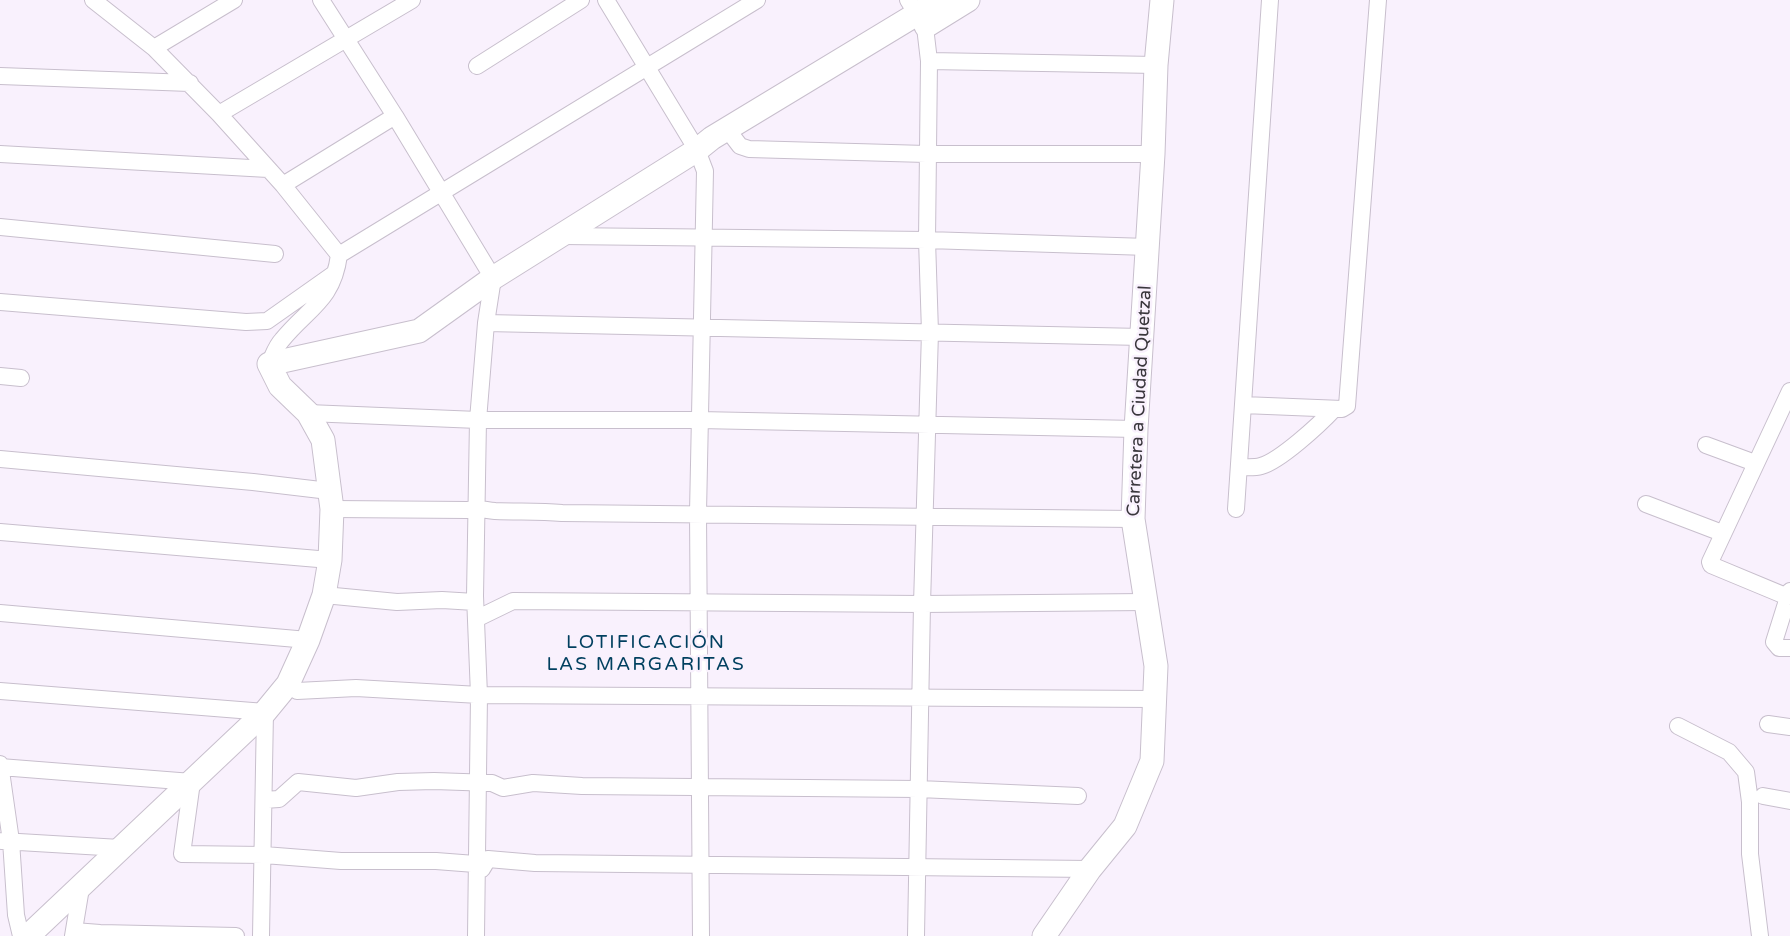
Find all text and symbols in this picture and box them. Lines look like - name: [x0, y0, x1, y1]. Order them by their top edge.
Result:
- street label: Carretera a Ciudad Quetzal: [1123, 285, 1157, 517]
- district label: LOTIFICACIÓN LAS MARGARITAS: [548, 632, 744, 676]

